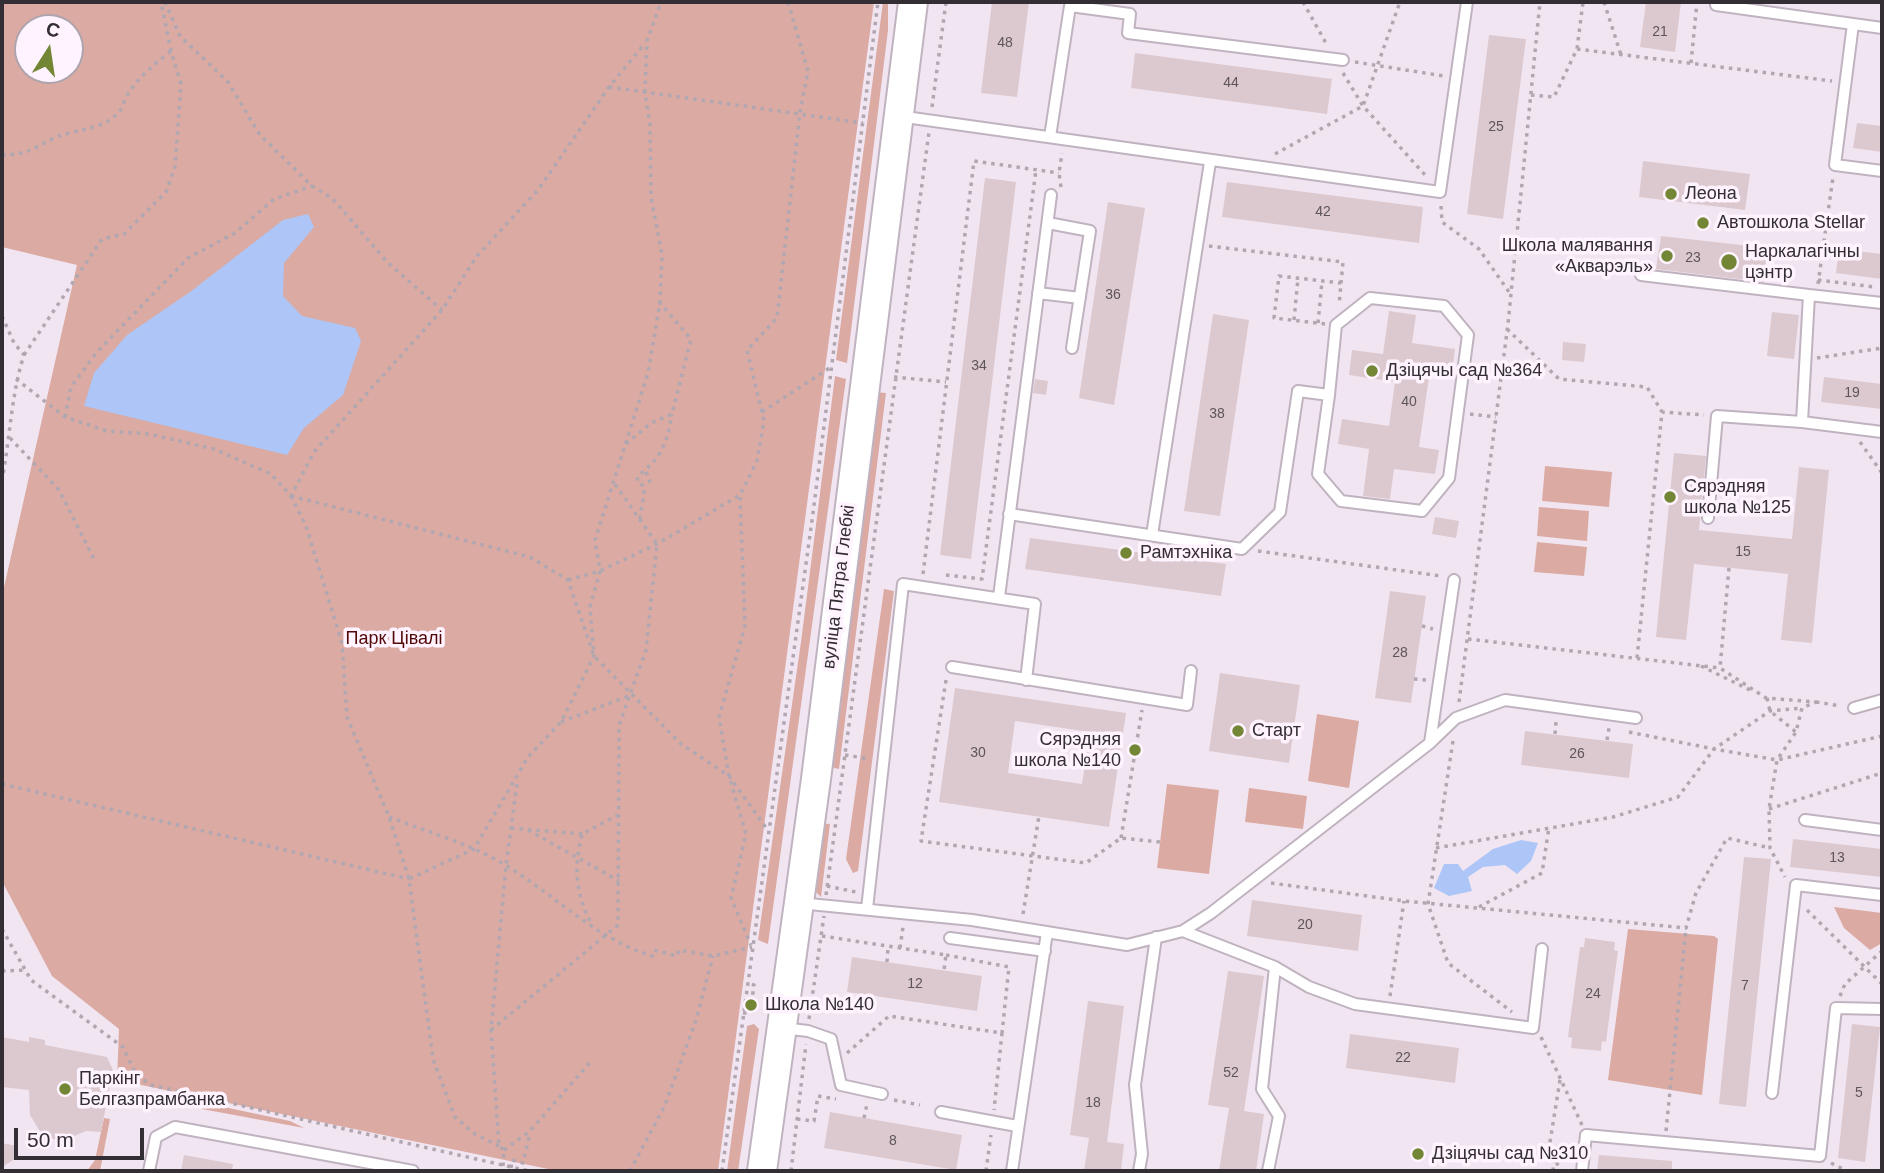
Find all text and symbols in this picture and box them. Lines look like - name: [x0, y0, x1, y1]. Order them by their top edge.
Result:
- north arrow: [14, 14, 84, 84]
- text: С: [44, 18, 62, 42]
- house number: 21: [1652, 24, 1668, 40]
- house number: 48: [997, 35, 1013, 51]
- house number: 44: [1223, 75, 1239, 91]
- house number: 25: [1488, 119, 1504, 135]
- place label: Леона: [1685, 183, 1737, 205]
- marker: Леона: [1663, 186, 1679, 202]
- house number: 42: [1315, 204, 1331, 220]
- place label: Автошкола Stellar: [1717, 212, 1865, 234]
- marker: Автошкола Stellar: [1695, 215, 1711, 231]
- place label: Школа малявання «Акварэль»: [1502, 235, 1653, 278]
- place label: Наркалагічны цэнтр: [1745, 241, 1860, 284]
- marker: Школа малявання «Акварэль»: [1659, 248, 1675, 264]
- house number: 23: [1685, 250, 1701, 266]
- marker: Наркалагічны цэнтр: [1719, 252, 1739, 272]
- house number: 36: [1105, 287, 1121, 303]
- house number: 34: [971, 358, 987, 374]
- place label: Дзіцячы сад №364: [1386, 360, 1542, 382]
- marker: Дзіцячы сад №364: [1364, 363, 1380, 379]
- house number: 19: [1844, 385, 1860, 401]
- house number: 40: [1401, 394, 1417, 410]
- house number: 38: [1209, 406, 1225, 422]
- place label: Сярэдняя школа №125: [1684, 476, 1791, 518]
- marker: Сярэдняя школа №125: [1662, 489, 1678, 505]
- street label: вуліца Пятра Глебкі: [818, 504, 860, 670]
- place label: Рамтэхніка: [1140, 542, 1232, 564]
- house number: 15: [1735, 544, 1751, 560]
- marker: Рамтэхніка: [1118, 545, 1134, 561]
- park label: Парк Цівалі: [345, 628, 443, 650]
- house number: 28: [1392, 645, 1408, 661]
- place label: Старт: [1252, 720, 1301, 742]
- marker: Старт: [1230, 723, 1246, 739]
- place label: Сярэдняя школа №140: [1014, 729, 1121, 772]
- marker: Сярэдняя школа №140: [1127, 742, 1143, 758]
- house number: 30: [970, 745, 986, 761]
- house number: 26: [1569, 746, 1585, 762]
- house number: 13: [1829, 850, 1845, 866]
- house number: 20: [1297, 917, 1313, 933]
- house number: 12: [907, 976, 923, 992]
- house number: 7: [1741, 978, 1749, 994]
- house number: 24: [1585, 986, 1601, 1002]
- place label: Школа №140: [765, 994, 874, 1016]
- marker: Школа №140: [743, 997, 759, 1013]
- house number: 22: [1395, 1050, 1411, 1066]
- house number: 52: [1223, 1065, 1239, 1081]
- place label: Паркінг Белгазпрамбанка: [79, 1068, 225, 1110]
- marker: Паркінг Белгазпрамбанка: [57, 1081, 73, 1097]
- house number: 5: [1855, 1085, 1863, 1101]
- house number: 18: [1085, 1095, 1101, 1111]
- scale bar: [18, 1114, 147, 1158]
- text: 50 m: [27, 1128, 74, 1151]
- house number: 8: [889, 1133, 897, 1149]
- place label: Дзіцячы сад №310: [1432, 1143, 1588, 1165]
- marker: Дзіцячы сад №310: [1410, 1146, 1426, 1162]

